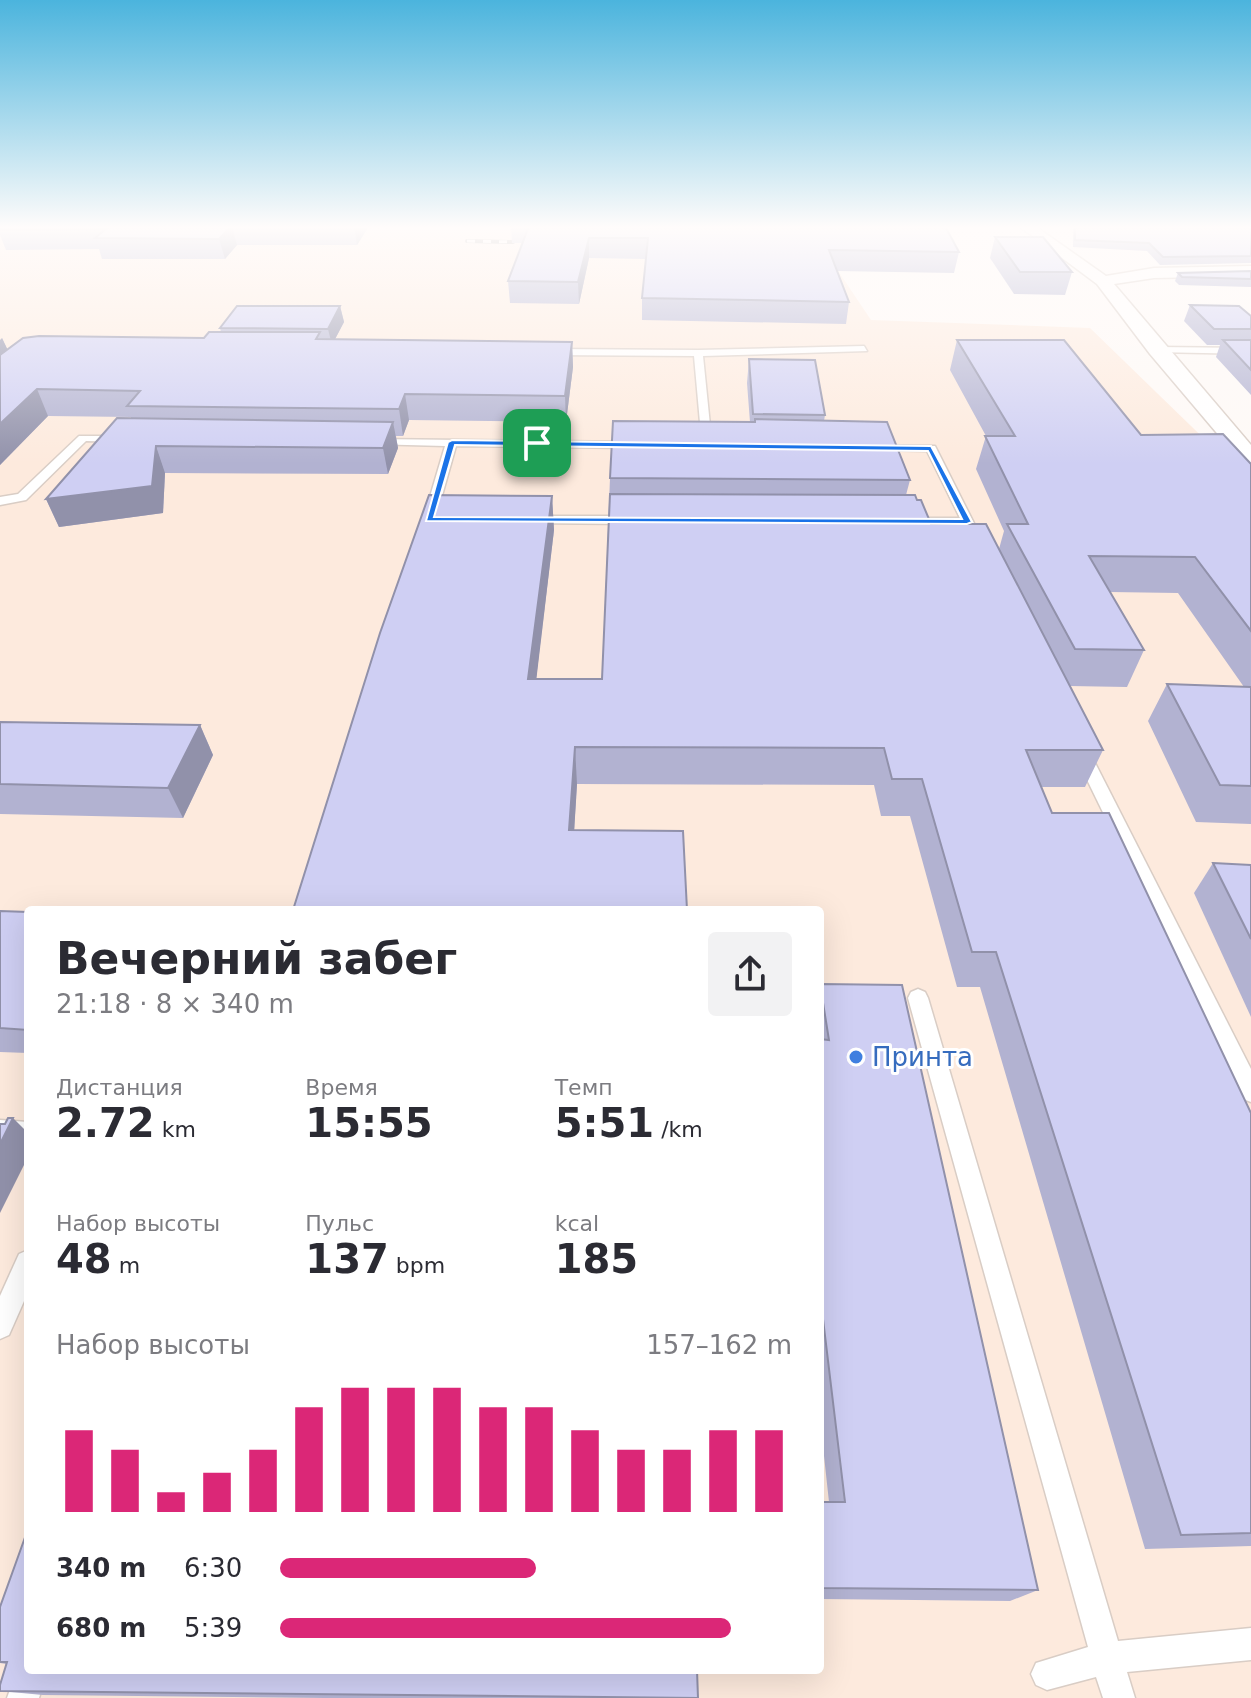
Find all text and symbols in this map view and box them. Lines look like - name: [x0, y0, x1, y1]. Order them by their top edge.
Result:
- pin: [503, 409, 571, 477]
- icon: arrive: [515, 421, 559, 465]
- button: share: [708, 932, 792, 1016]
- text: Вечерний забег: [56, 933, 457, 984]
- text: 21:18 · 8 × 340 m: [56, 989, 294, 1019]
- place label: Принта: [872, 1042, 973, 1072]
- marker: Принта: [847, 1048, 865, 1066]
- text: Дистанция: [56, 1075, 183, 1100]
- text: Время: [305, 1075, 378, 1100]
- text: Темп: [555, 1075, 613, 1100]
- text: 2.72: [56, 1100, 155, 1146]
- text: 15:55: [305, 1100, 433, 1146]
- text: 5:51: [555, 1100, 654, 1146]
- text: km: [155, 1117, 196, 1142]
- text: /km: [654, 1117, 703, 1142]
- text: Набор высоты: [56, 1211, 220, 1236]
- text: Пульс: [305, 1211, 374, 1236]
- text: kcal: [555, 1211, 599, 1236]
- text: 48: [56, 1236, 112, 1282]
- text: 137: [305, 1236, 389, 1282]
- text: 185: [555, 1236, 638, 1282]
- text: m: [112, 1253, 140, 1278]
- text: bpm: [389, 1253, 445, 1278]
- text: Набор высоты: [56, 1330, 250, 1360]
- text: 157–162 m: [646, 1330, 792, 1360]
- text: 340 m: [56, 1553, 146, 1583]
- text: 6:30: [184, 1553, 242, 1583]
- text: 680 m: [56, 1613, 146, 1643]
- text: 5:39: [184, 1613, 242, 1643]

